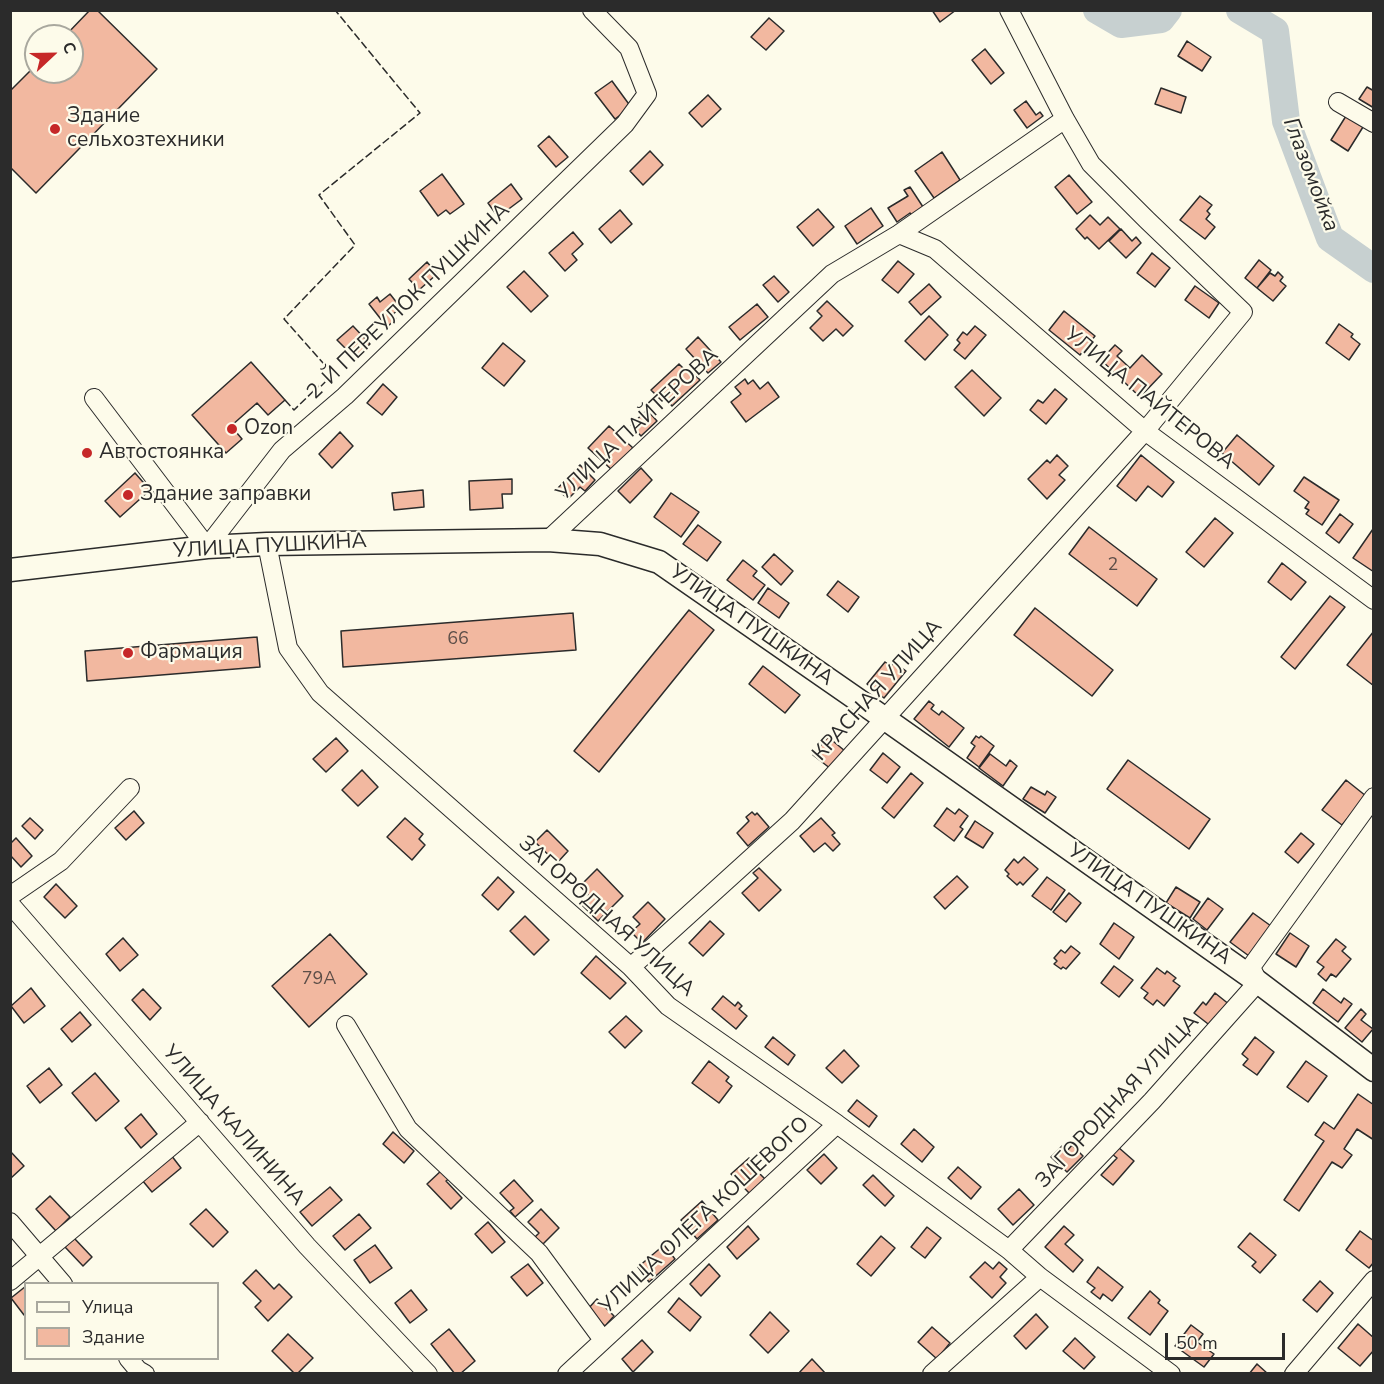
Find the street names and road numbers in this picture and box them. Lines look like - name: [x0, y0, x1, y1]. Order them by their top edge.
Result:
- street label: 2-Й ПЕРЕУЛОК ПУШКИНА: [302, 198, 516, 406]
- street label: УЛИЦА ПАЙТЕРОВА: [1059, 322, 1239, 476]
- street label: УЛИЦА ПАЙТЕРОВА: [552, 343, 724, 507]
- street label: УЛИЦА ПУШКИНА: [173, 529, 367, 565]
- street label: УЛИЦА ПУШКИНА: [664, 560, 838, 692]
- street label: КРАСНАЯ УЛИЦА: [808, 615, 948, 767]
- street label: ЗАГОРОДНАЯ УЛИЦА: [513, 831, 699, 1003]
- street label: УЛИЦА ПУШКИНА: [1062, 839, 1236, 971]
- street label: ЗАГОРОДНАЯ УЛИЦА: [1031, 1010, 1205, 1194]
- street label: УЛИЦА КАЛИНИНА: [156, 1041, 310, 1211]
- street label: УЛИЦА ОЛЕГА КОШЕВОГО: [595, 1112, 815, 1320]

